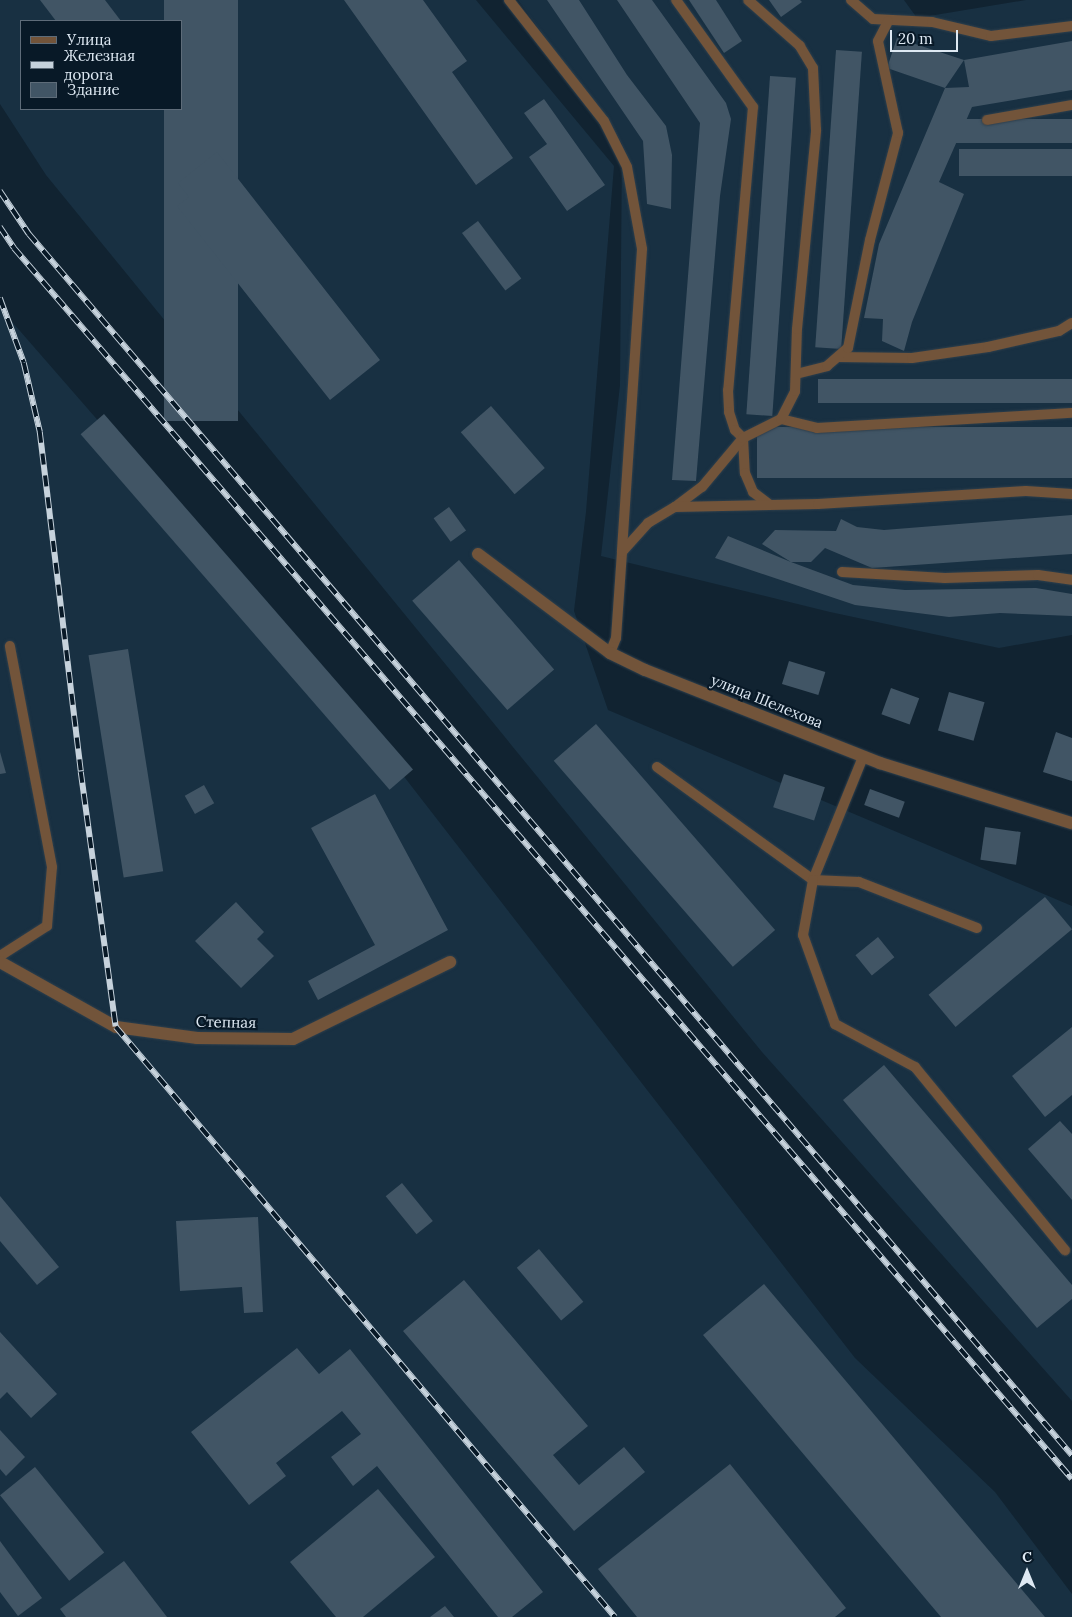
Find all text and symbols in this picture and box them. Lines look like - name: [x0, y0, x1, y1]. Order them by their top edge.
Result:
- legend: [20, 20, 182, 110]
- scale bar: [892, 20, 960, 52]
- text: 20 m: [898, 29, 933, 48]
- text: Улица: [67, 30, 111, 49]
- text: Железная дорога: [64, 46, 135, 84]
- text: Здание: [67, 80, 120, 99]
- street label: улица Шелехова: [708, 670, 826, 732]
- street label: Степная: [196, 1012, 256, 1032]
- north arrow: [1002, 1547, 1052, 1597]
- text: С: [1022, 1548, 1032, 1566]

